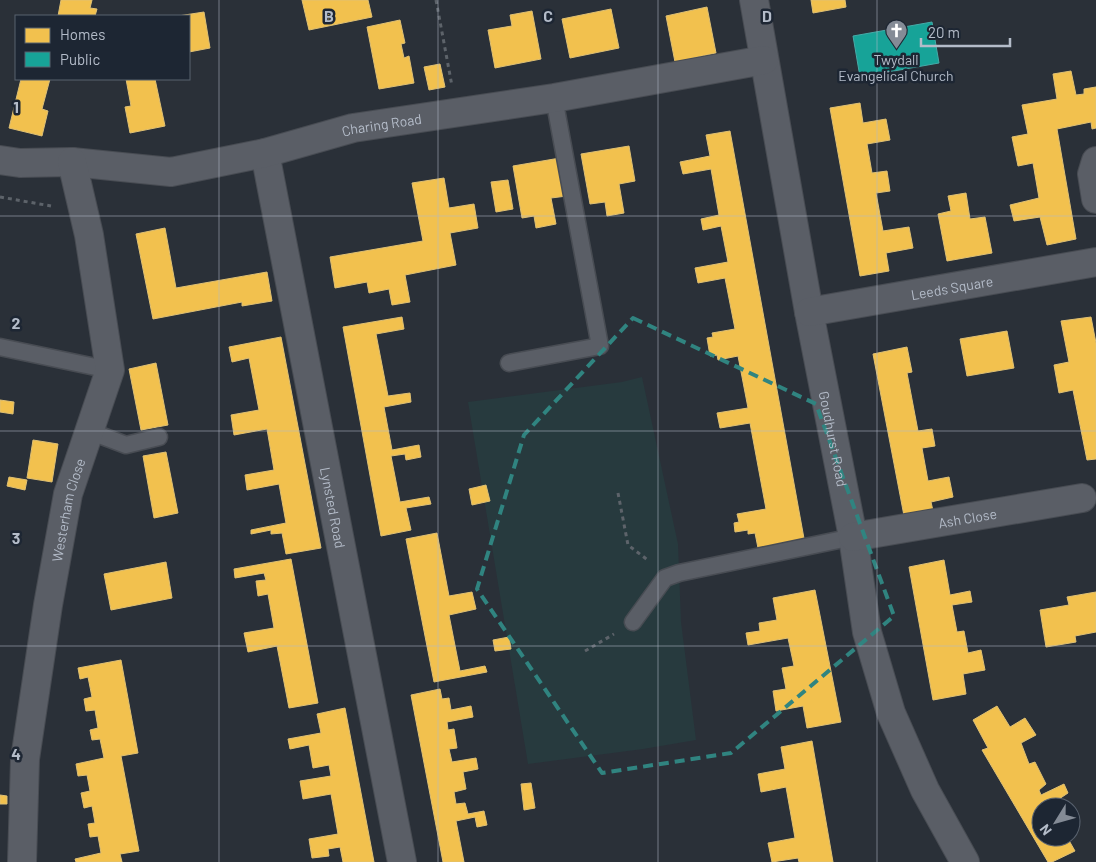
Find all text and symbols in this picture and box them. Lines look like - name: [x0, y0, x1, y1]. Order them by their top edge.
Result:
- text: B: [324, 6, 334, 25]
- text: C: [543, 6, 553, 25]
- text: D: [762, 6, 772, 25]
- legend: [15, 15, 190, 80]
- scale bar: [921, 15, 1010, 47]
- church icon: Twydall Evangelical Church: [884, 19, 908, 50]
- text: 20 m: [928, 23, 960, 41]
- text: Homes: [60, 25, 105, 43]
- text: Public: [60, 50, 100, 68]
- place label: Twydall Evangelical Church: [838, 51, 954, 84]
- text: 1: [13, 97, 19, 116]
- street label: Charing Road: [340, 109, 423, 139]
- street label: Leeds Square: [909, 272, 994, 303]
- text: 2: [12, 313, 21, 332]
- street label: Goudhurst Road: [816, 389, 851, 488]
- street label: Westerham Close: [47, 456, 88, 563]
- street label: Lynsted Road: [317, 465, 350, 549]
- street label: Ash Close: [937, 504, 998, 531]
- text: 3: [12, 528, 20, 547]
- text: 4: [11, 744, 21, 763]
- north arrow: [1031, 797, 1081, 847]
- text: N: [1036, 821, 1055, 839]

